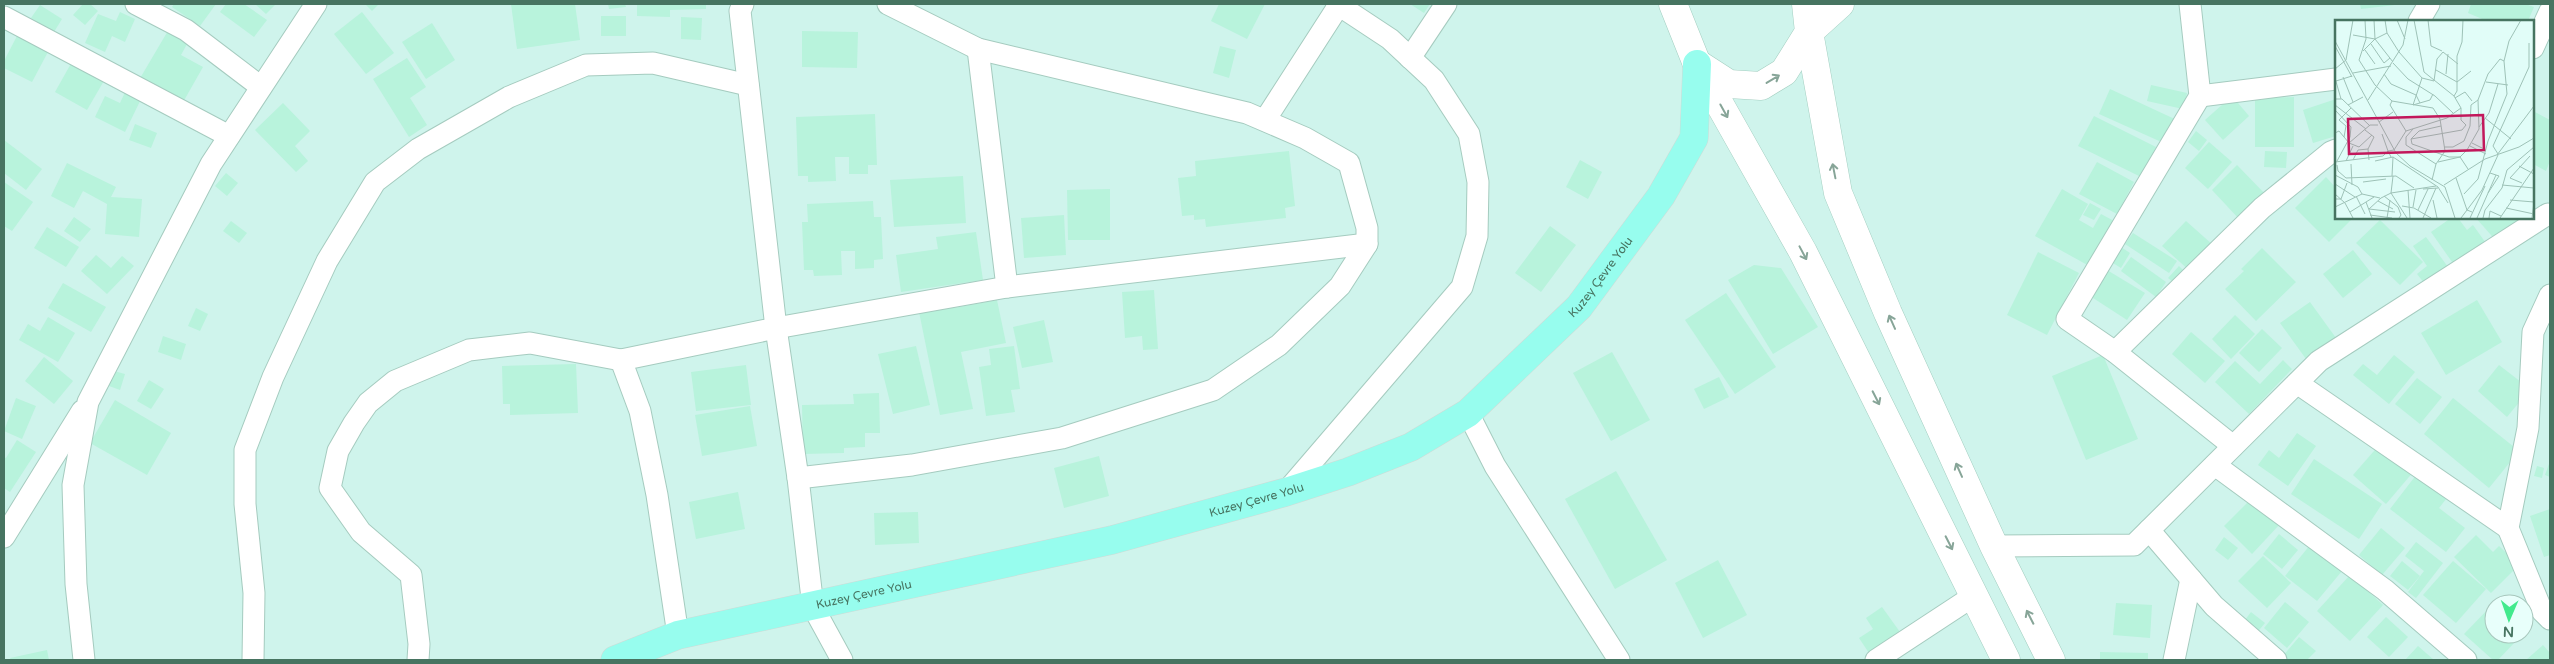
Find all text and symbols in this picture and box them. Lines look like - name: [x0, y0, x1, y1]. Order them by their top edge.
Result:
- inset map: [2335, 20, 2534, 219]
- one-way arrow: [1765, 73, 1780, 83]
- one-way arrow: [1719, 103, 1729, 118]
- one-way arrow: [1829, 163, 1839, 179]
- street label: Kuzey Çevre Yolu: [1565, 234, 1635, 320]
- one-way arrow: [1798, 245, 1808, 260]
- one-way arrow: [1887, 315, 1896, 330]
- one-way arrow: [1872, 390, 1881, 405]
- one-way arrow: [1954, 463, 1964, 478]
- street label: Kuzey Çevre Yolu: [1208, 480, 1306, 520]
- one-way arrow: [1945, 535, 1954, 550]
- street label: Kuzey Çevre Yolu: [815, 577, 913, 612]
- north arrow: [2484, 594, 2534, 644]
- one-way arrow: [2024, 610, 2034, 625]
- text: N: [2503, 623, 2514, 640]

